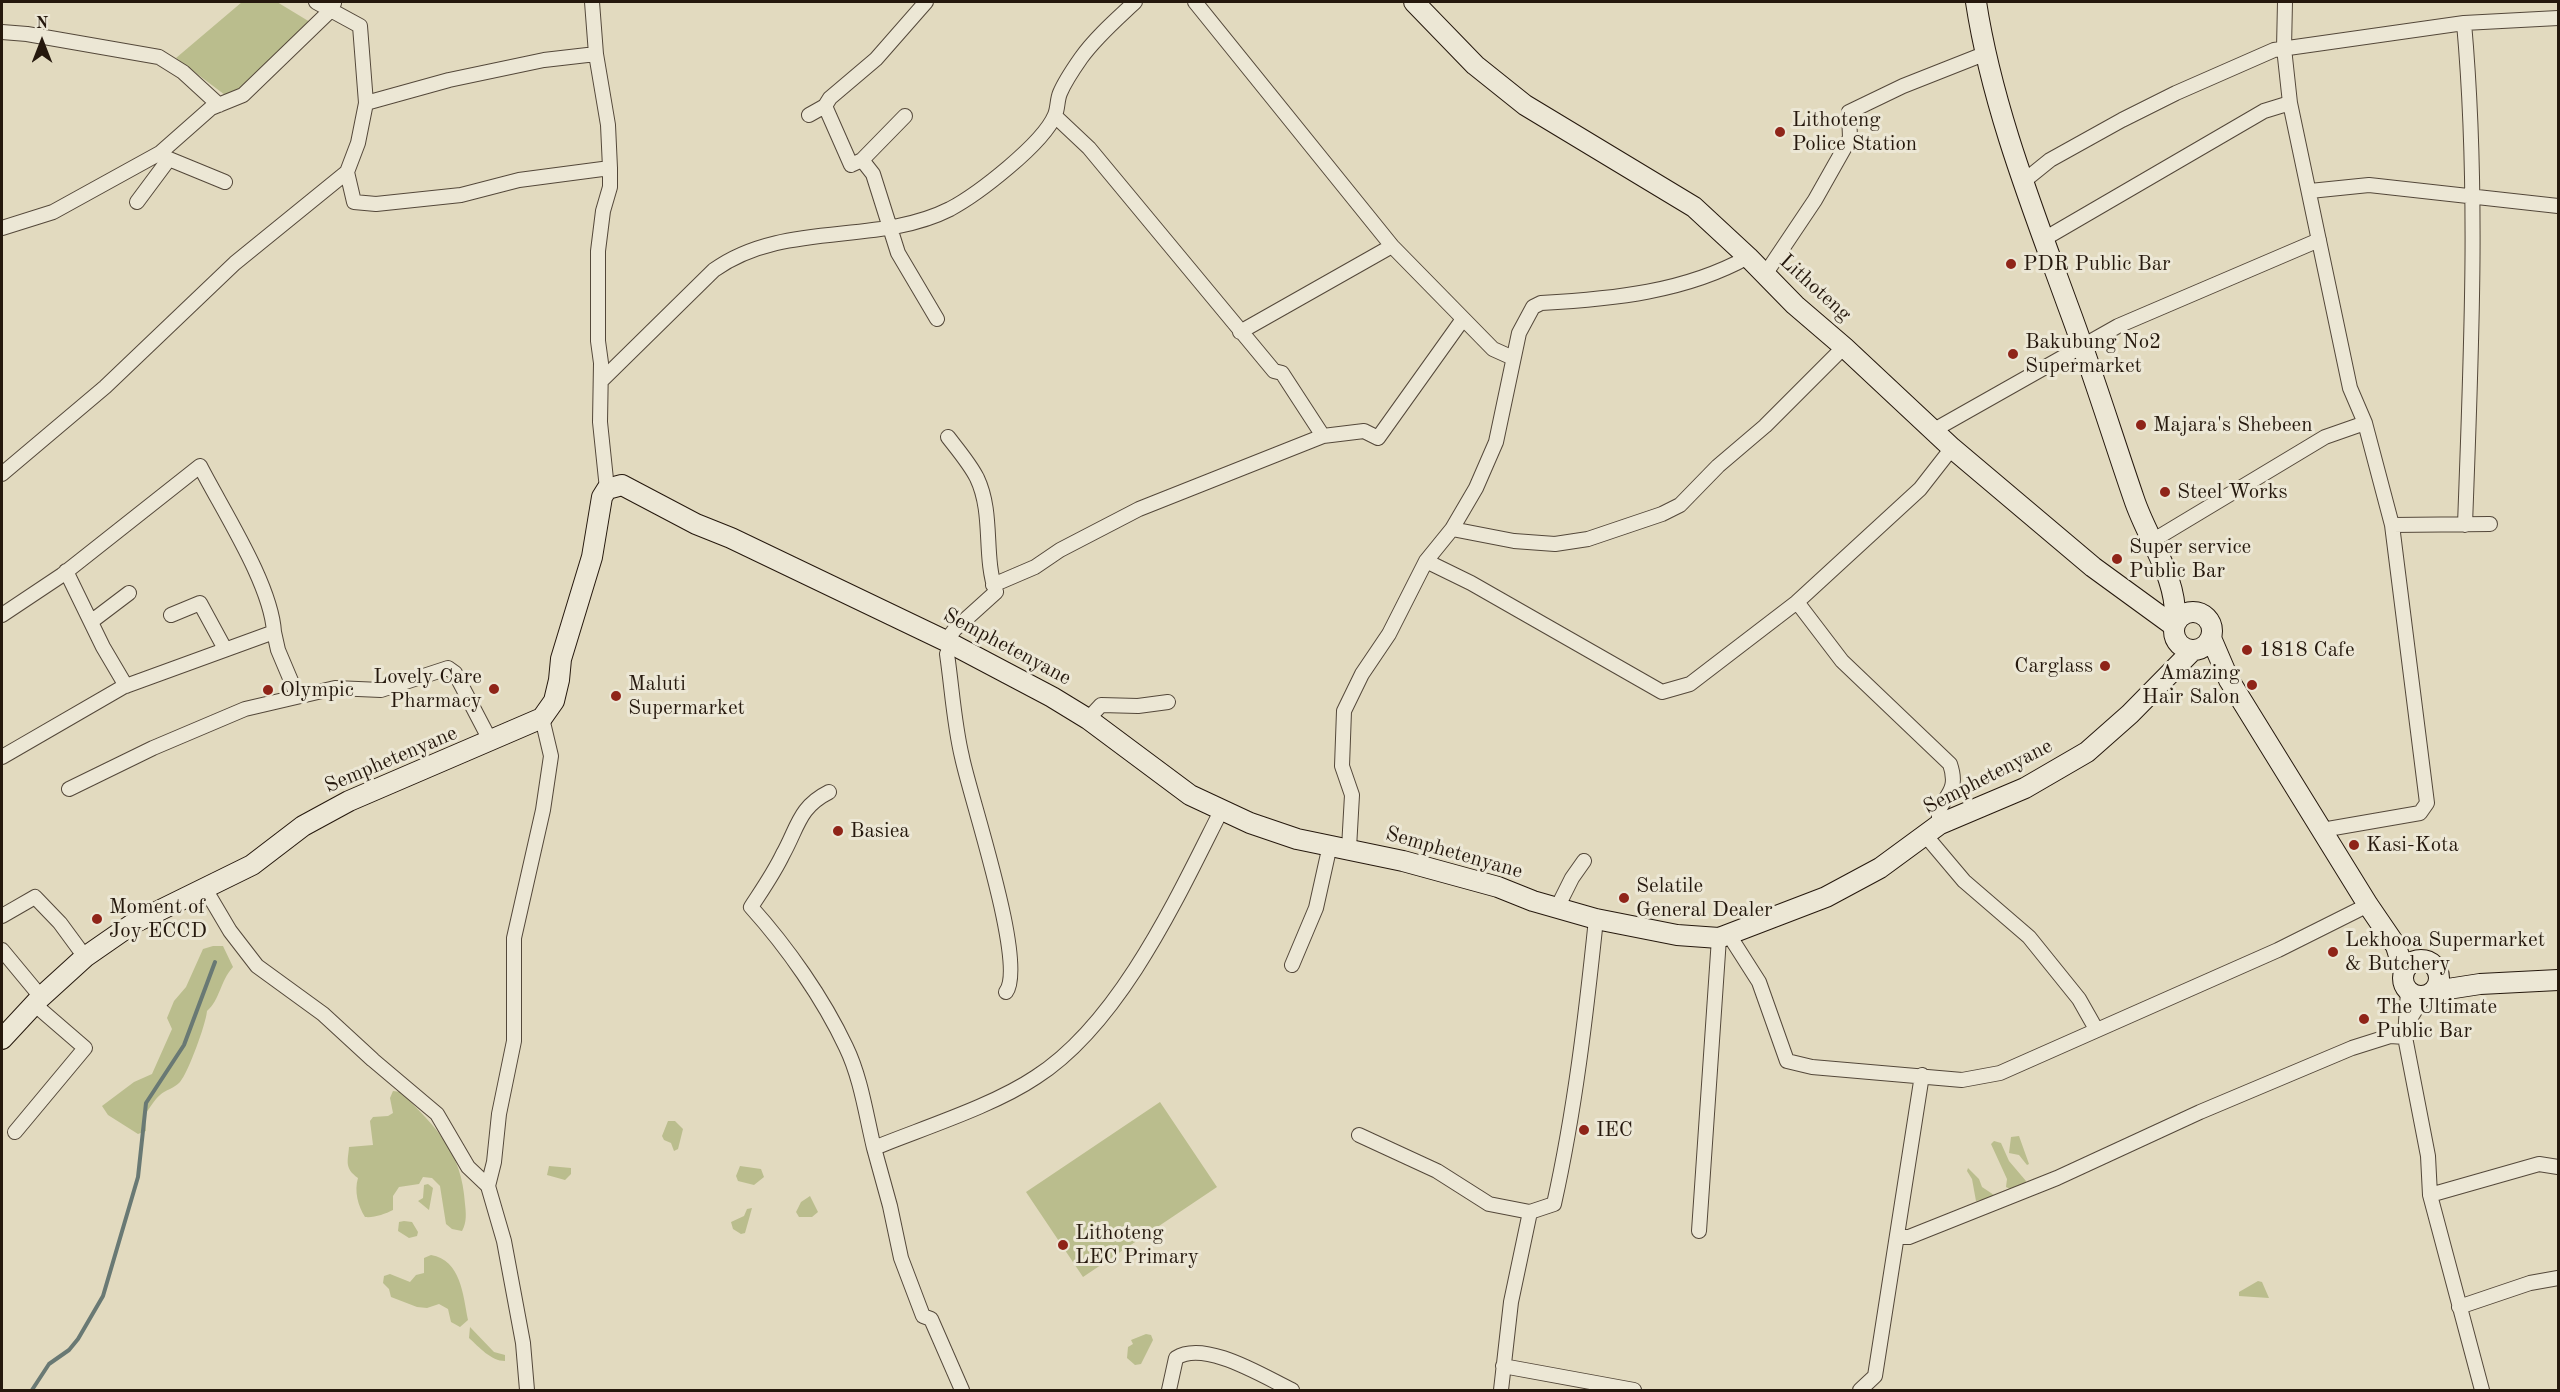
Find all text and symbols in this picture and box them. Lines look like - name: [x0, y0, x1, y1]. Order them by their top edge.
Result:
- north arrow: [12, 12, 72, 72]
- text: N: [36, 16, 48, 32]
- place label: Lithoteng Police Station: [1792, 107, 1917, 157]
- marker: Lithoteng Police Station: [1773, 125, 1787, 139]
- street label: Lithoteng: [1774, 249, 1856, 327]
- place label: PDR Public Bar: [2023, 251, 2171, 277]
- marker: PDR Public Bar: [2004, 257, 2018, 271]
- place label: Bakubung No2 Supermarket: [2025, 329, 2161, 379]
- marker: Bakubung No2 Supermarket: [2006, 347, 2020, 361]
- place label: Majara's Shebeen: [2153, 412, 2313, 438]
- marker: Majara's Shebeen: [2134, 418, 2148, 432]
- place label: Steel Works: [2177, 479, 2288, 505]
- marker: Steel Works: [2158, 485, 2172, 499]
- place label: Super service Public Bar: [2129, 534, 2251, 584]
- marker: Super service Public Bar: [2110, 552, 2124, 566]
- street label: Semphetenyane: [939, 603, 1075, 691]
- place label: 1818 Cafe: [2259, 637, 2355, 663]
- marker: 1818 Cafe: [2240, 643, 2254, 657]
- place label: Carglass: [2014, 653, 2093, 679]
- marker: Carglass: [2098, 659, 2112, 673]
- place label: Amazing Hair Salon: [2142, 660, 2240, 710]
- place label: Lovely Care Pharmacy: [373, 664, 482, 714]
- place label: Maluti Supermarket: [628, 671, 745, 721]
- place label: Olympic: [280, 677, 354, 703]
- marker: Amazing Hair Salon: [2245, 678, 2259, 692]
- marker: Lovely Care Pharmacy: [487, 682, 501, 696]
- marker: Olympic: [261, 683, 275, 697]
- marker: Maluti Supermarket: [609, 689, 623, 703]
- street label: Semphetenyane: [321, 721, 461, 799]
- street label: Semphetenyane: [1919, 734, 2057, 820]
- place label: Basiea: [850, 818, 910, 844]
- street label: Semphetenyane: [1383, 821, 1525, 885]
- marker: Basiea: [831, 824, 845, 838]
- place label: Kasi-Kota: [2366, 832, 2459, 858]
- marker: Kasi-Kota: [2347, 838, 2361, 852]
- place label: Selatile General Dealer: [1636, 873, 1773, 923]
- marker: Selatile General Dealer: [1617, 891, 1631, 905]
- place label: Moment of Joy ECCD: [109, 894, 207, 944]
- marker: Moment of Joy ECCD: [90, 912, 104, 926]
- place label: Lekhooa Supermarket & Butchery: [2345, 927, 2545, 977]
- marker: Lekhooa Supermarket & Butchery: [2326, 945, 2340, 959]
- place label: The Ultimate Public Bar: [2376, 994, 2497, 1044]
- marker: The Ultimate Public Bar: [2357, 1012, 2371, 1026]
- place label: IEC: [1596, 1117, 1633, 1143]
- marker: IEC: [1577, 1123, 1591, 1137]
- place label: Lithoteng LEC Primary: [1075, 1220, 1199, 1270]
- marker: Lithoteng LEC Primary: [1056, 1238, 1070, 1252]

